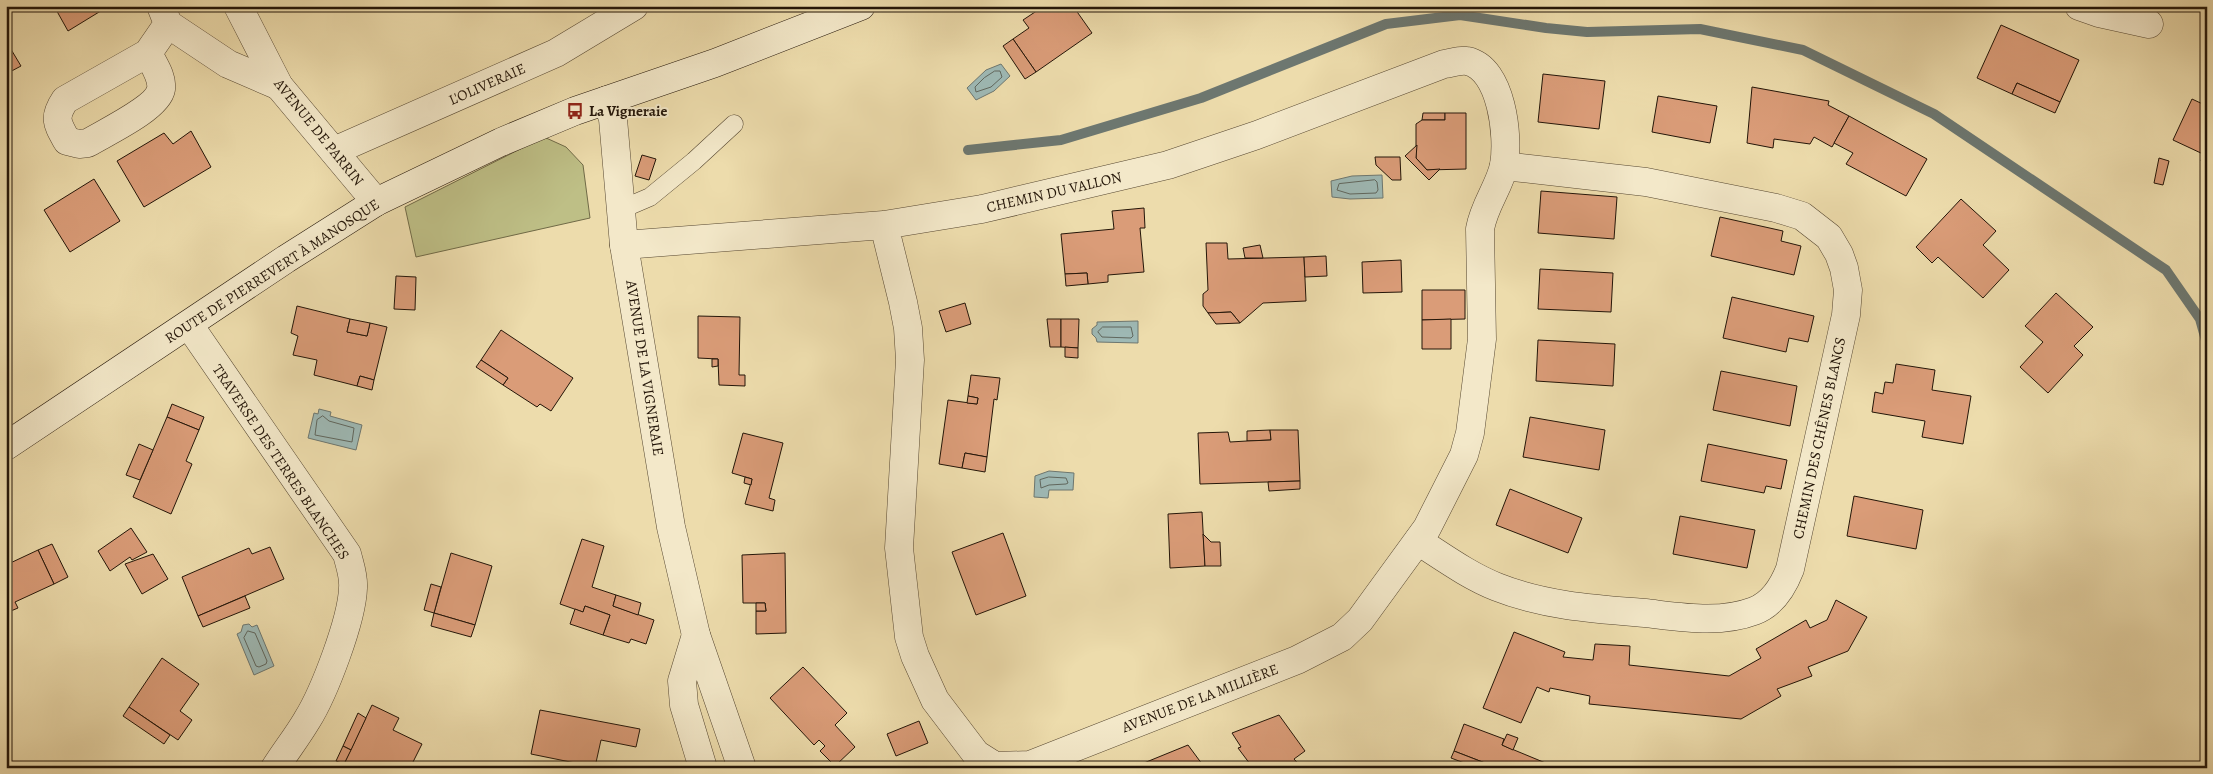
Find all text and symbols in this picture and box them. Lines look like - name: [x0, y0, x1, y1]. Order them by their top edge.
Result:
- street label: L'OLIVERAIE: [445, 58, 529, 110]
- street label: AVENUE DE PARRIN: [269, 73, 369, 190]
- bus stop icon: La Vigneraie: [565, 101, 585, 121]
- place label: La Vigneraie: [589, 101, 667, 121]
- street label: CHEMIN DU VALLON: [984, 167, 1124, 217]
- street label: ROUTE DE PIERREVERT À MANOSQUE: [161, 194, 383, 348]
- street label: AVENUE DE LA VIGNERAIE: [621, 278, 669, 457]
- street label: CHEMIN DES CHÊNES BLANCS: [1788, 335, 1850, 541]
- street label: TRAVERSE DES TERRES BLANCHES: [208, 360, 354, 564]
- street label: AVENUE DE LA MILLIÈRE: [1118, 659, 1281, 737]

